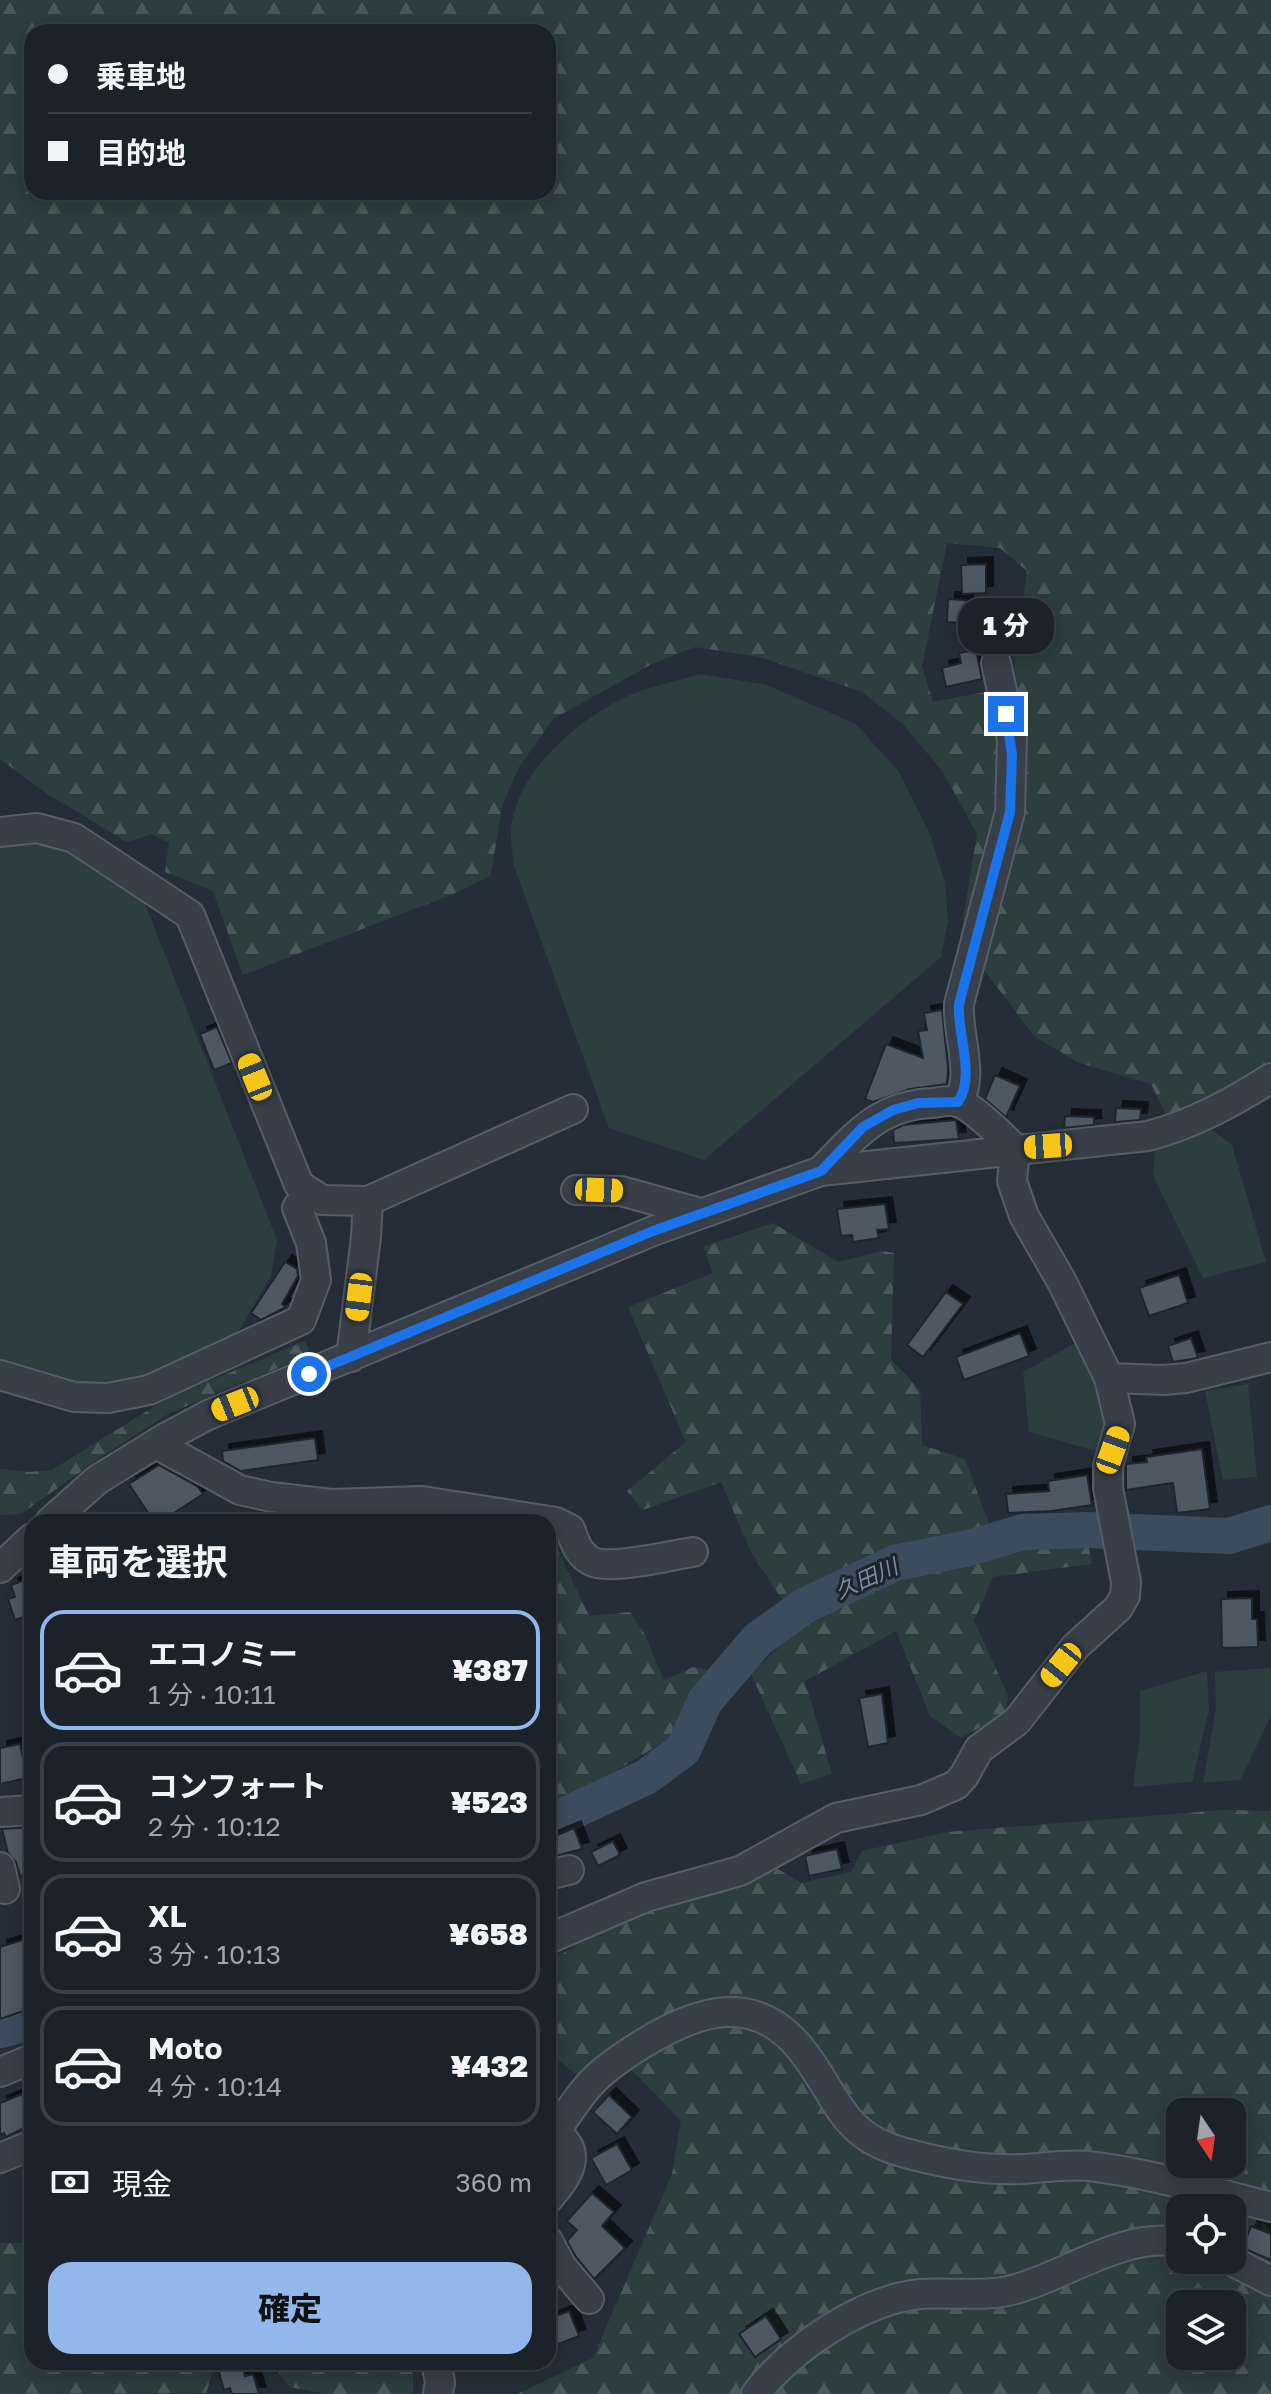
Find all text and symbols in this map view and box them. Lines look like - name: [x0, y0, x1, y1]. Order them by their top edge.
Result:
- text: 乗車地: [96, 58, 186, 94]
- text: 目的地: [96, 135, 186, 171]
- callout: 1 分: [958, 598, 1054, 654]
- text: 1 分: [983, 610, 1029, 641]
- route end: [988, 696, 1024, 732]
- car: [235, 1050, 275, 1104]
- car: [1023, 1132, 1073, 1160]
- car: [575, 1177, 623, 1203]
- car: [344, 1272, 374, 1322]
- route start: [291, 1356, 327, 1392]
- car: [208, 1384, 262, 1424]
- car: [1094, 1423, 1132, 1477]
- text: 車両を選択: [48, 1540, 228, 1583]
- water label: 久田川: [830, 1551, 903, 1604]
- icon: car: [52, 1634, 124, 1706]
- text: エコノミー: [148, 1636, 298, 1672]
- car: [1037, 1639, 1085, 1691]
- text: ¥387: [452, 1652, 528, 1688]
- text: 1 分 · 10:11: [148, 1679, 276, 1710]
- icon: car: [52, 1766, 124, 1838]
- text: コンフォート: [148, 1768, 327, 1804]
- text: ¥523: [450, 1784, 528, 1820]
- text: 2 分 · 10:12: [148, 1811, 281, 1842]
- icon: car: [52, 1898, 124, 1970]
- text: XL: [148, 1898, 187, 1934]
- text: ¥658: [449, 1916, 528, 1952]
- text: 3 分 · 10:13: [148, 1939, 281, 1970]
- icon: car: [52, 2030, 124, 2102]
- text: Moto: [148, 2030, 223, 2066]
- text: ¥432: [450, 2048, 528, 2084]
- text: 4 分 · 10:14: [148, 2071, 282, 2102]
- north arrow: [1166, 2098, 1246, 2178]
- map controls: [1166, 2098, 1246, 2370]
- icon: cash: [48, 2160, 92, 2204]
- text: 現金: [112, 2166, 172, 2202]
- text: 360 m: [455, 2167, 532, 2198]
- button: locate: [1166, 2194, 1246, 2274]
- button: 確定: [48, 2262, 532, 2354]
- button: layers: [1166, 2290, 1246, 2370]

